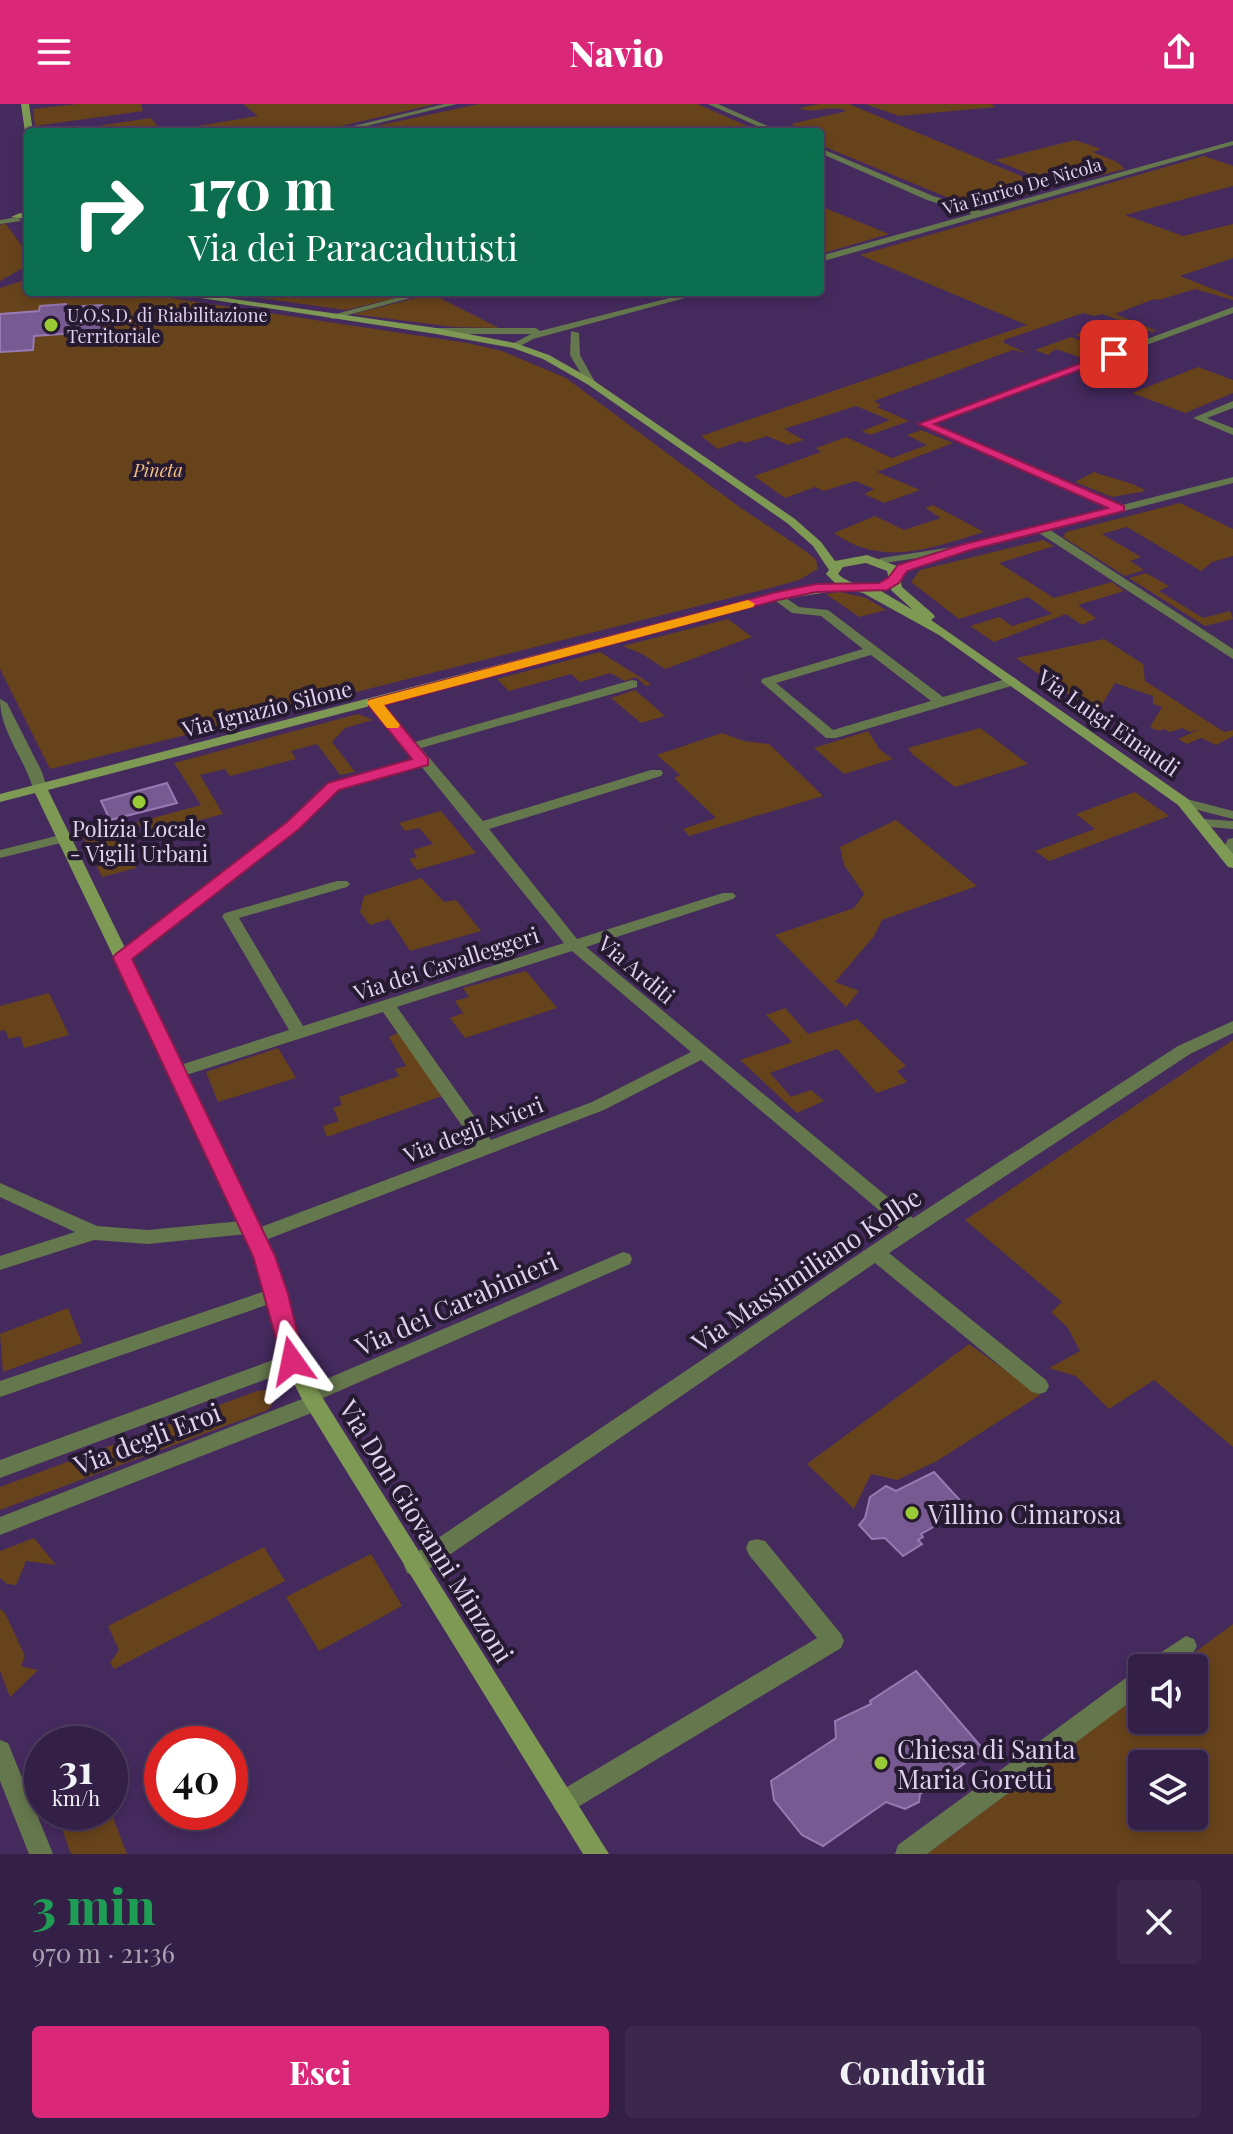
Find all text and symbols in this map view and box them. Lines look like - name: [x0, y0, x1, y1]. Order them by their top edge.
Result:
- text: Navio: [569, 28, 664, 76]
- icon: menu: [32, 30, 76, 74]
- icon: share: [1157, 30, 1201, 74]
- text: 170 m: [188, 150, 335, 225]
- street label: Via Enrico De Nicola: [939, 152, 1104, 220]
- icon: right: [56, 160, 160, 264]
- text: Via dei Paracadutisti: [188, 222, 518, 270]
- place label: U.O.S.D. di Riabilitazione Territoriale: [67, 303, 268, 348]
- marker: U.O.S.D. di Riabilitazione Territoriale: [42, 316, 60, 334]
- pin: [1080, 320, 1148, 388]
- icon: arrive: [1092, 332, 1136, 376]
- park label: Pineta: [132, 458, 183, 482]
- street label: Via Luigi Einaudi: [1031, 661, 1186, 782]
- street label: Via Ignazio Silone: [178, 672, 355, 744]
- marker: Polizia Locale - Vigili Urbani: [130, 793, 148, 811]
- place label: Polizia Locale - Vigili Urbani: [70, 813, 208, 868]
- street label: Via dei Cavalleggeri: [349, 919, 542, 1007]
- street label: Via Arditi: [591, 927, 682, 1010]
- street label: Via degli Avieri: [398, 1089, 547, 1170]
- street label: Via Massimiliano Kolbe: [683, 1179, 928, 1360]
- street label: Via dei Carabinieri: [348, 1243, 563, 1364]
- position arrow: [250, 1319, 334, 1403]
- street label: Via Don Giovanni Minzoni: [331, 1392, 522, 1669]
- street label: Via degli Eroi: [68, 1394, 226, 1482]
- place label: Villino Cimarosa: [927, 1496, 1121, 1531]
- marker: Villino Cimarosa: [903, 1504, 921, 1522]
- map controls: [1128, 1654, 1208, 1830]
- button: sound: [1128, 1654, 1208, 1734]
- speed limit sign: 40: [144, 1726, 248, 1830]
- place label: Chiesa di Santa Maria Goretti: [897, 1731, 1076, 1796]
- text: 31: [59, 1741, 93, 1794]
- button: layers: [1128, 1750, 1208, 1830]
- marker: Chiesa di Santa Maria Goretti: [872, 1754, 890, 1772]
- text: km/h: [52, 1784, 100, 1811]
- text: 3 min: [32, 1873, 155, 1937]
- button: close: [1117, 1880, 1201, 1964]
- text: 970 m · 21:36: [32, 1935, 175, 1970]
- button: Esci: [32, 2026, 609, 2118]
- button: Condividi: [625, 2026, 1201, 2118]

